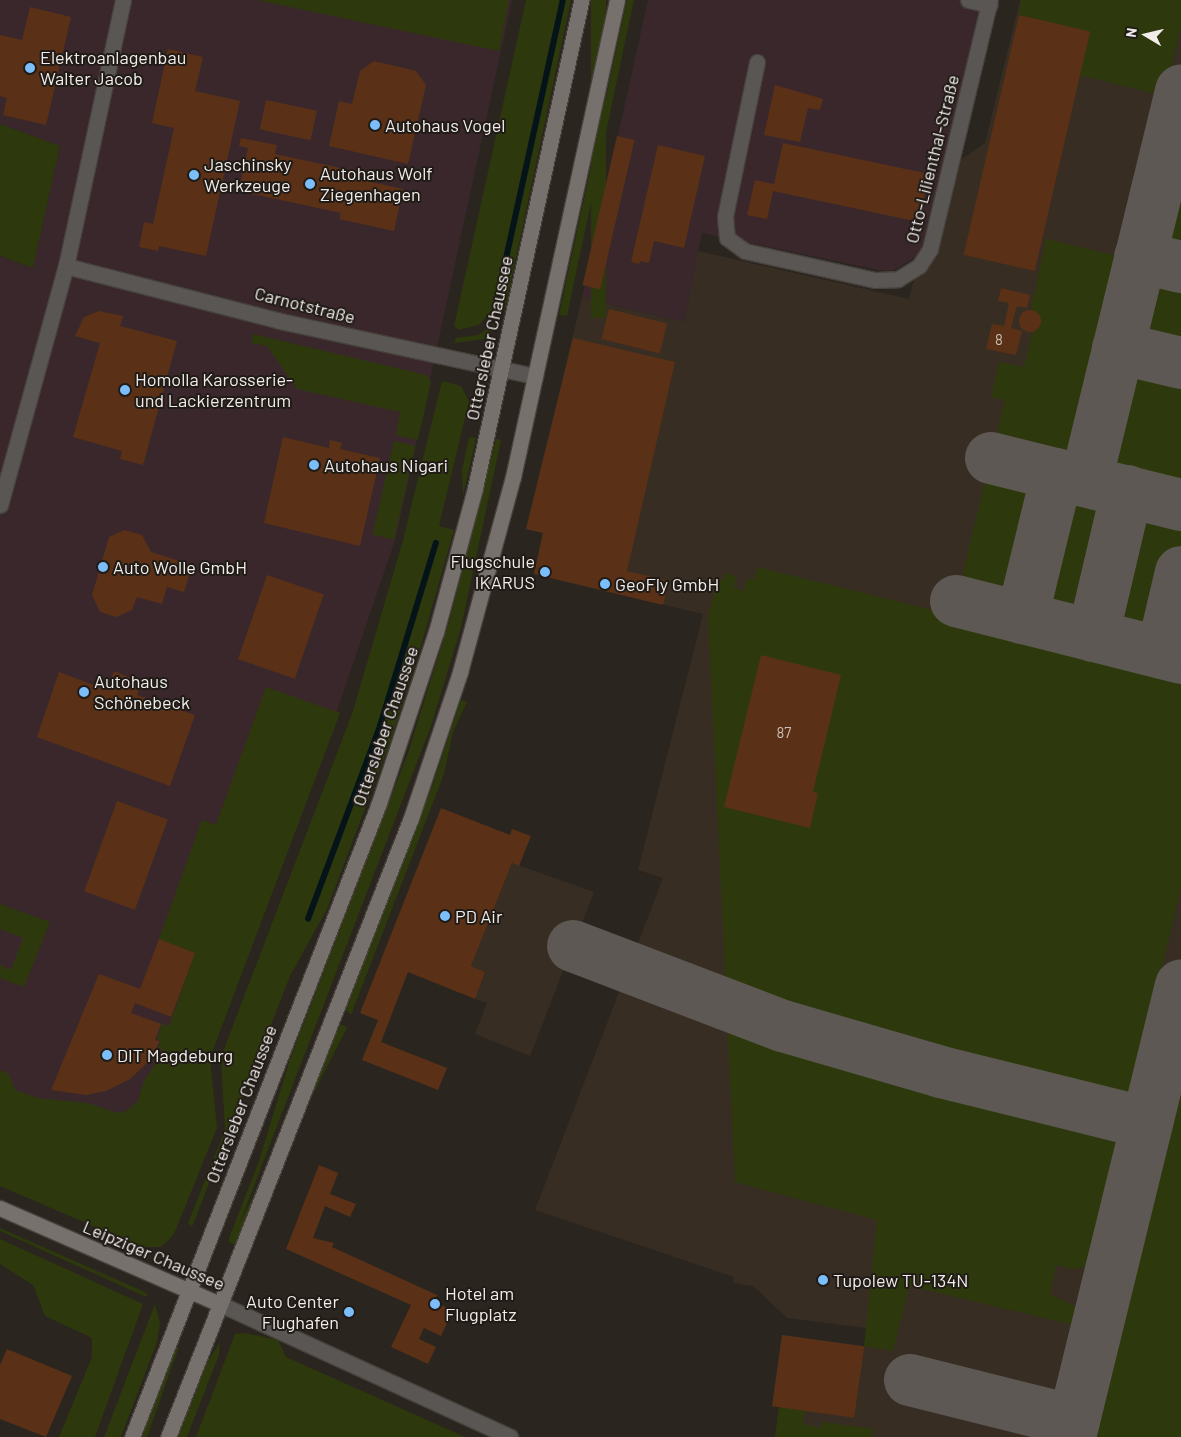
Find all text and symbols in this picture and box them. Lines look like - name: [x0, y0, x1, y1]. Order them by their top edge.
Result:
- north arrow: [1121, 10, 1171, 60]
- text: N: [1122, 27, 1140, 39]
- place label: Elektroanlagenbau Walter Jacob: [40, 47, 186, 90]
- marker: Elektroanlagenbau Walter Jacob: [24, 62, 36, 74]
- street label: Otto-Lilienthal-Straße: [901, 73, 963, 245]
- place label: Autohaus Vogel: [385, 114, 505, 136]
- marker: Autohaus Vogel: [369, 119, 381, 131]
- place label: Jaschinsky Werkzeuge: [204, 154, 292, 196]
- place label: Autohaus Wolf Ziegenhagen: [320, 163, 433, 205]
- marker: Jaschinsky Werkzeuge: [188, 169, 200, 181]
- marker: Autohaus Wolf Ziegenhagen: [304, 178, 316, 190]
- street label: Ottersleber Chaussee: [461, 254, 517, 422]
- street label: Carnotstraße: [252, 282, 358, 328]
- house number: 8: [995, 331, 1003, 349]
- place label: Homolla Karosserie- und Lackierzentrum: [135, 369, 293, 412]
- marker: Homolla Karosserie- und Lackierzentrum: [119, 384, 131, 396]
- place label: Autohaus Nigari: [324, 454, 448, 476]
- marker: Autohaus Nigari: [308, 459, 320, 471]
- place label: Flugschule IKARUS: [450, 551, 535, 594]
- place label: Auto Wolle GmbH: [113, 556, 247, 578]
- marker: Auto Wolle GmbH: [97, 561, 109, 573]
- marker: Flugschule IKARUS: [539, 566, 551, 578]
- place label: GeoFly GmbH: [615, 573, 719, 595]
- marker: GeoFly GmbH: [599, 578, 611, 590]
- street label: Ottersleber Chaussee: [347, 643, 423, 809]
- place label: Autohaus Schönebeck: [94, 671, 190, 714]
- marker: Autohaus Schönebeck: [78, 686, 90, 698]
- house number: 87: [777, 724, 791, 742]
- place label: PD Air: [455, 905, 502, 927]
- marker: PD Air: [439, 910, 451, 922]
- street label: Ottersleber Chaussee: [201, 1022, 281, 1186]
- place label: DIT Magdeburg: [117, 1044, 233, 1066]
- marker: DIT Magdeburg: [101, 1049, 113, 1061]
- street label: Leipziger Chaussee: [80, 1215, 228, 1295]
- place label: Tupolew TU-134N: [833, 1269, 968, 1291]
- marker: Tupolew TU-134N: [817, 1274, 829, 1286]
- place label: Hotel am Flugplatz: [445, 1283, 516, 1326]
- place label: Auto Center Flughafen: [246, 1291, 339, 1334]
- marker: Hotel am Flugplatz: [429, 1298, 441, 1310]
- marker: Auto Center Flughafen: [343, 1306, 355, 1318]

